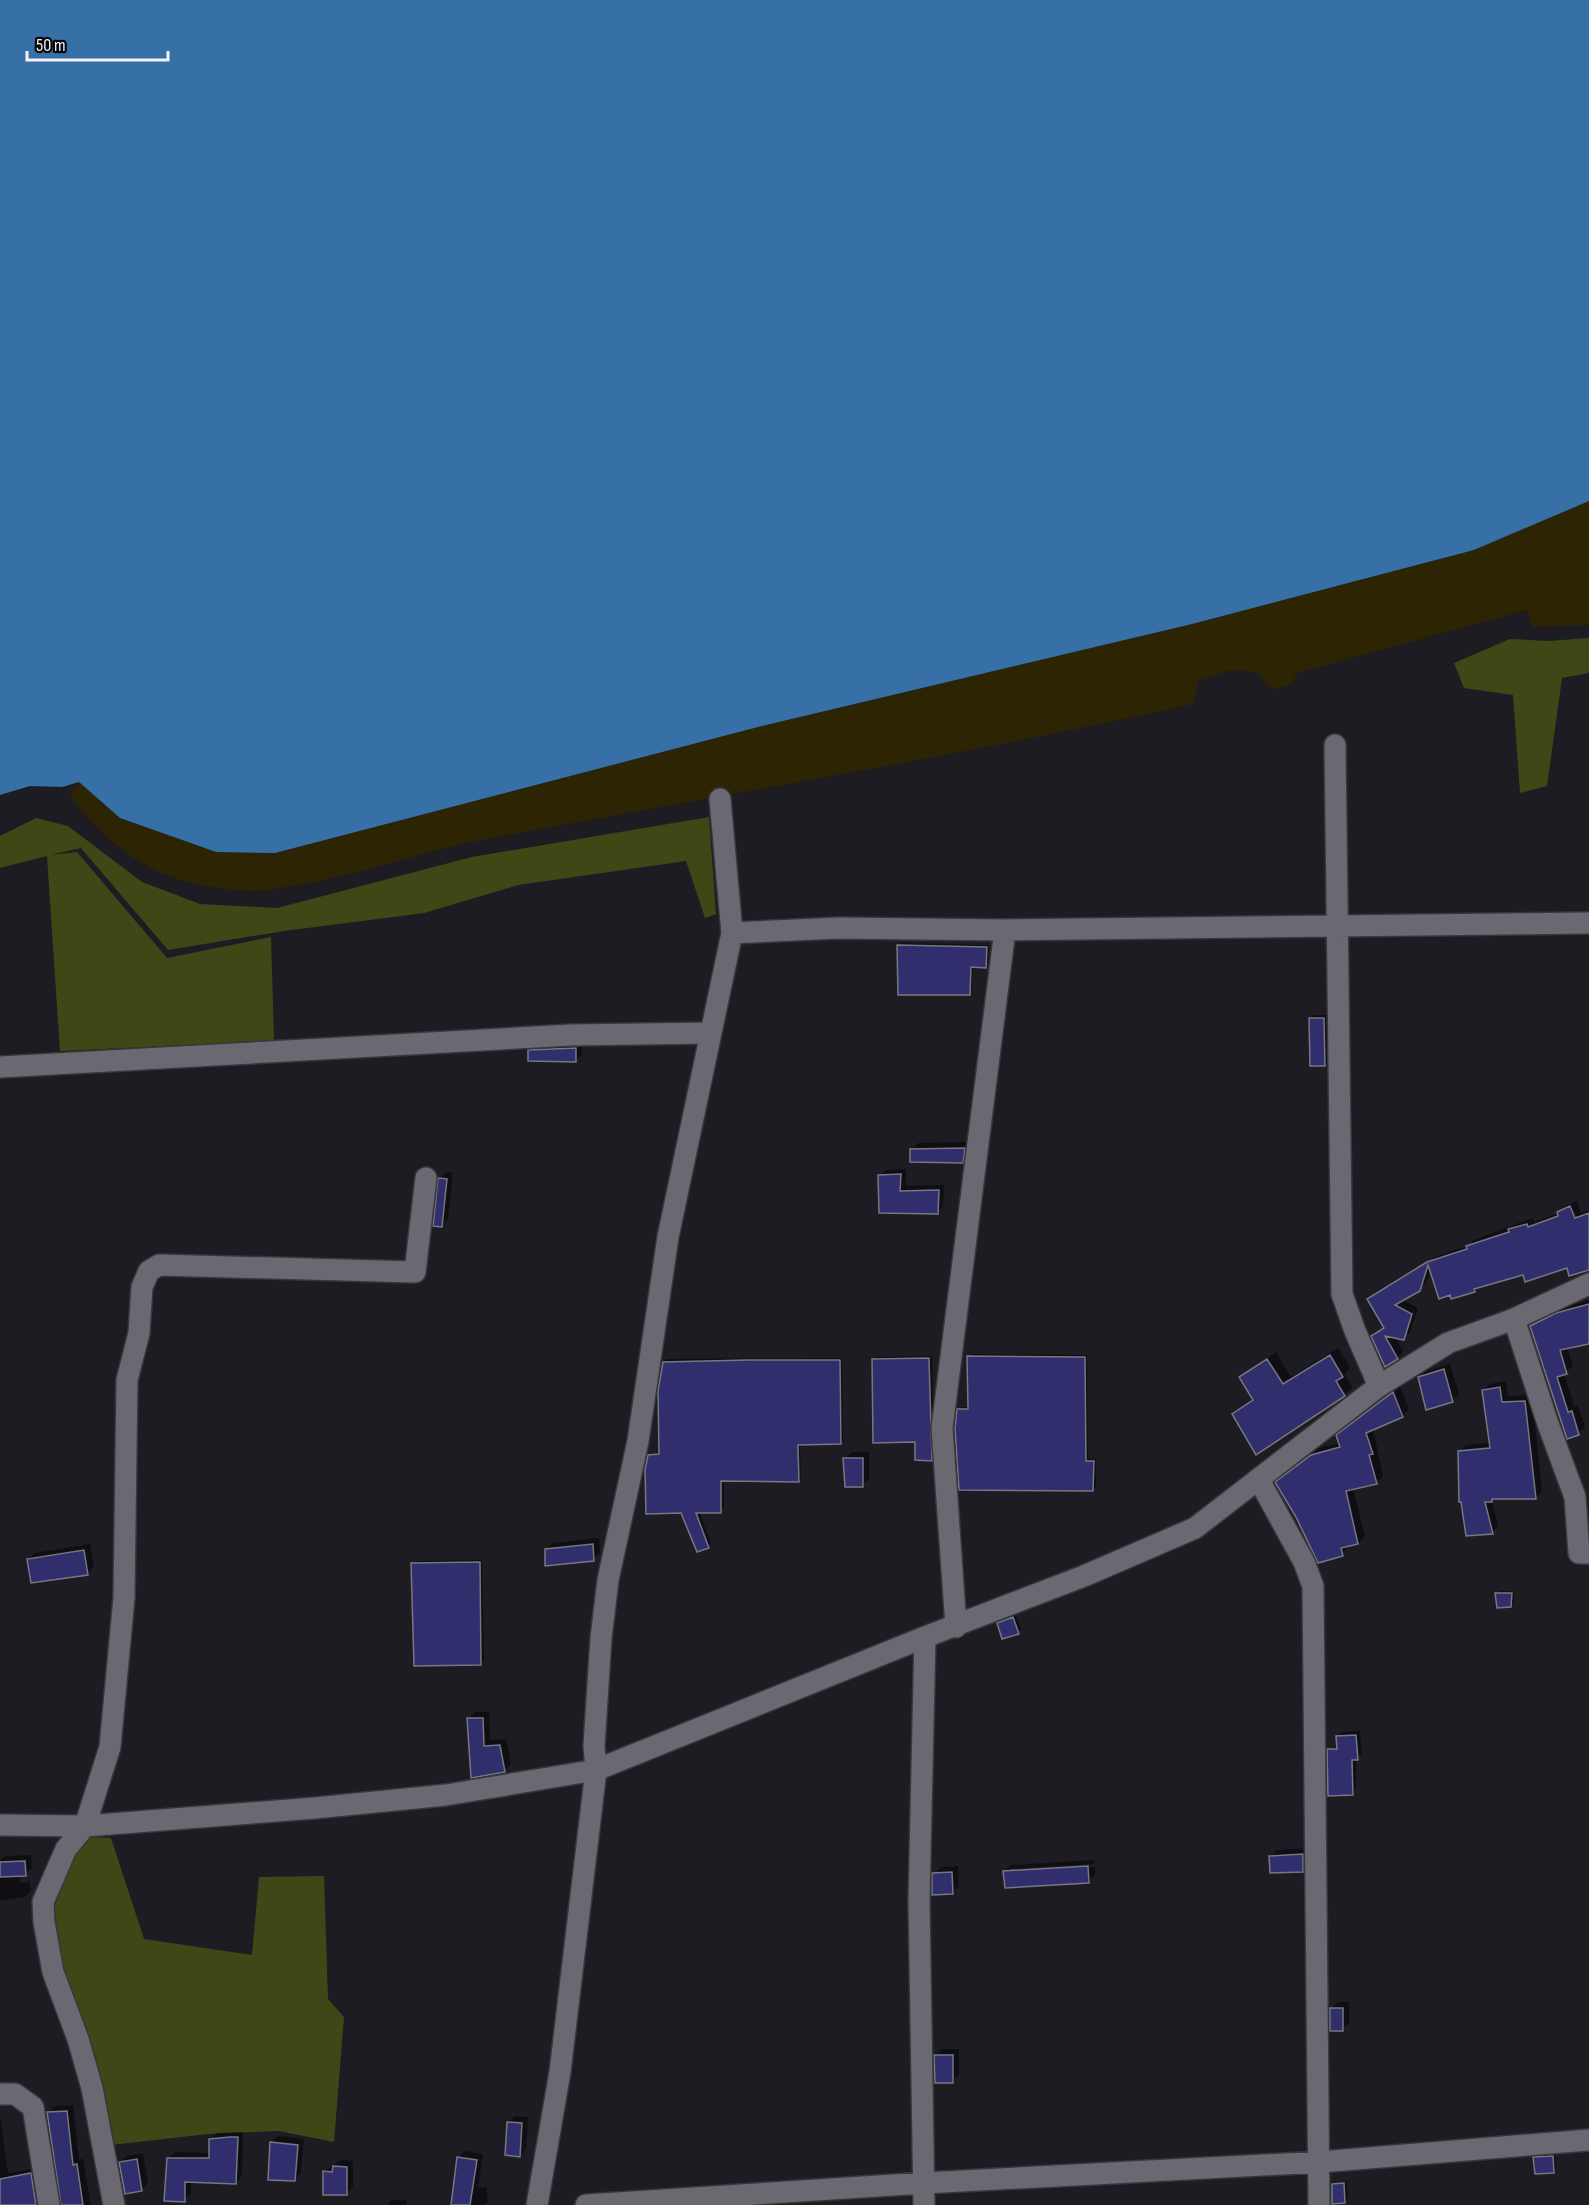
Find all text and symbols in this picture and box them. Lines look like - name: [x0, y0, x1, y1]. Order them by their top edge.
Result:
- scale bar: [27, 24, 168, 62]
- text: 50 m: [36, 35, 66, 56]

